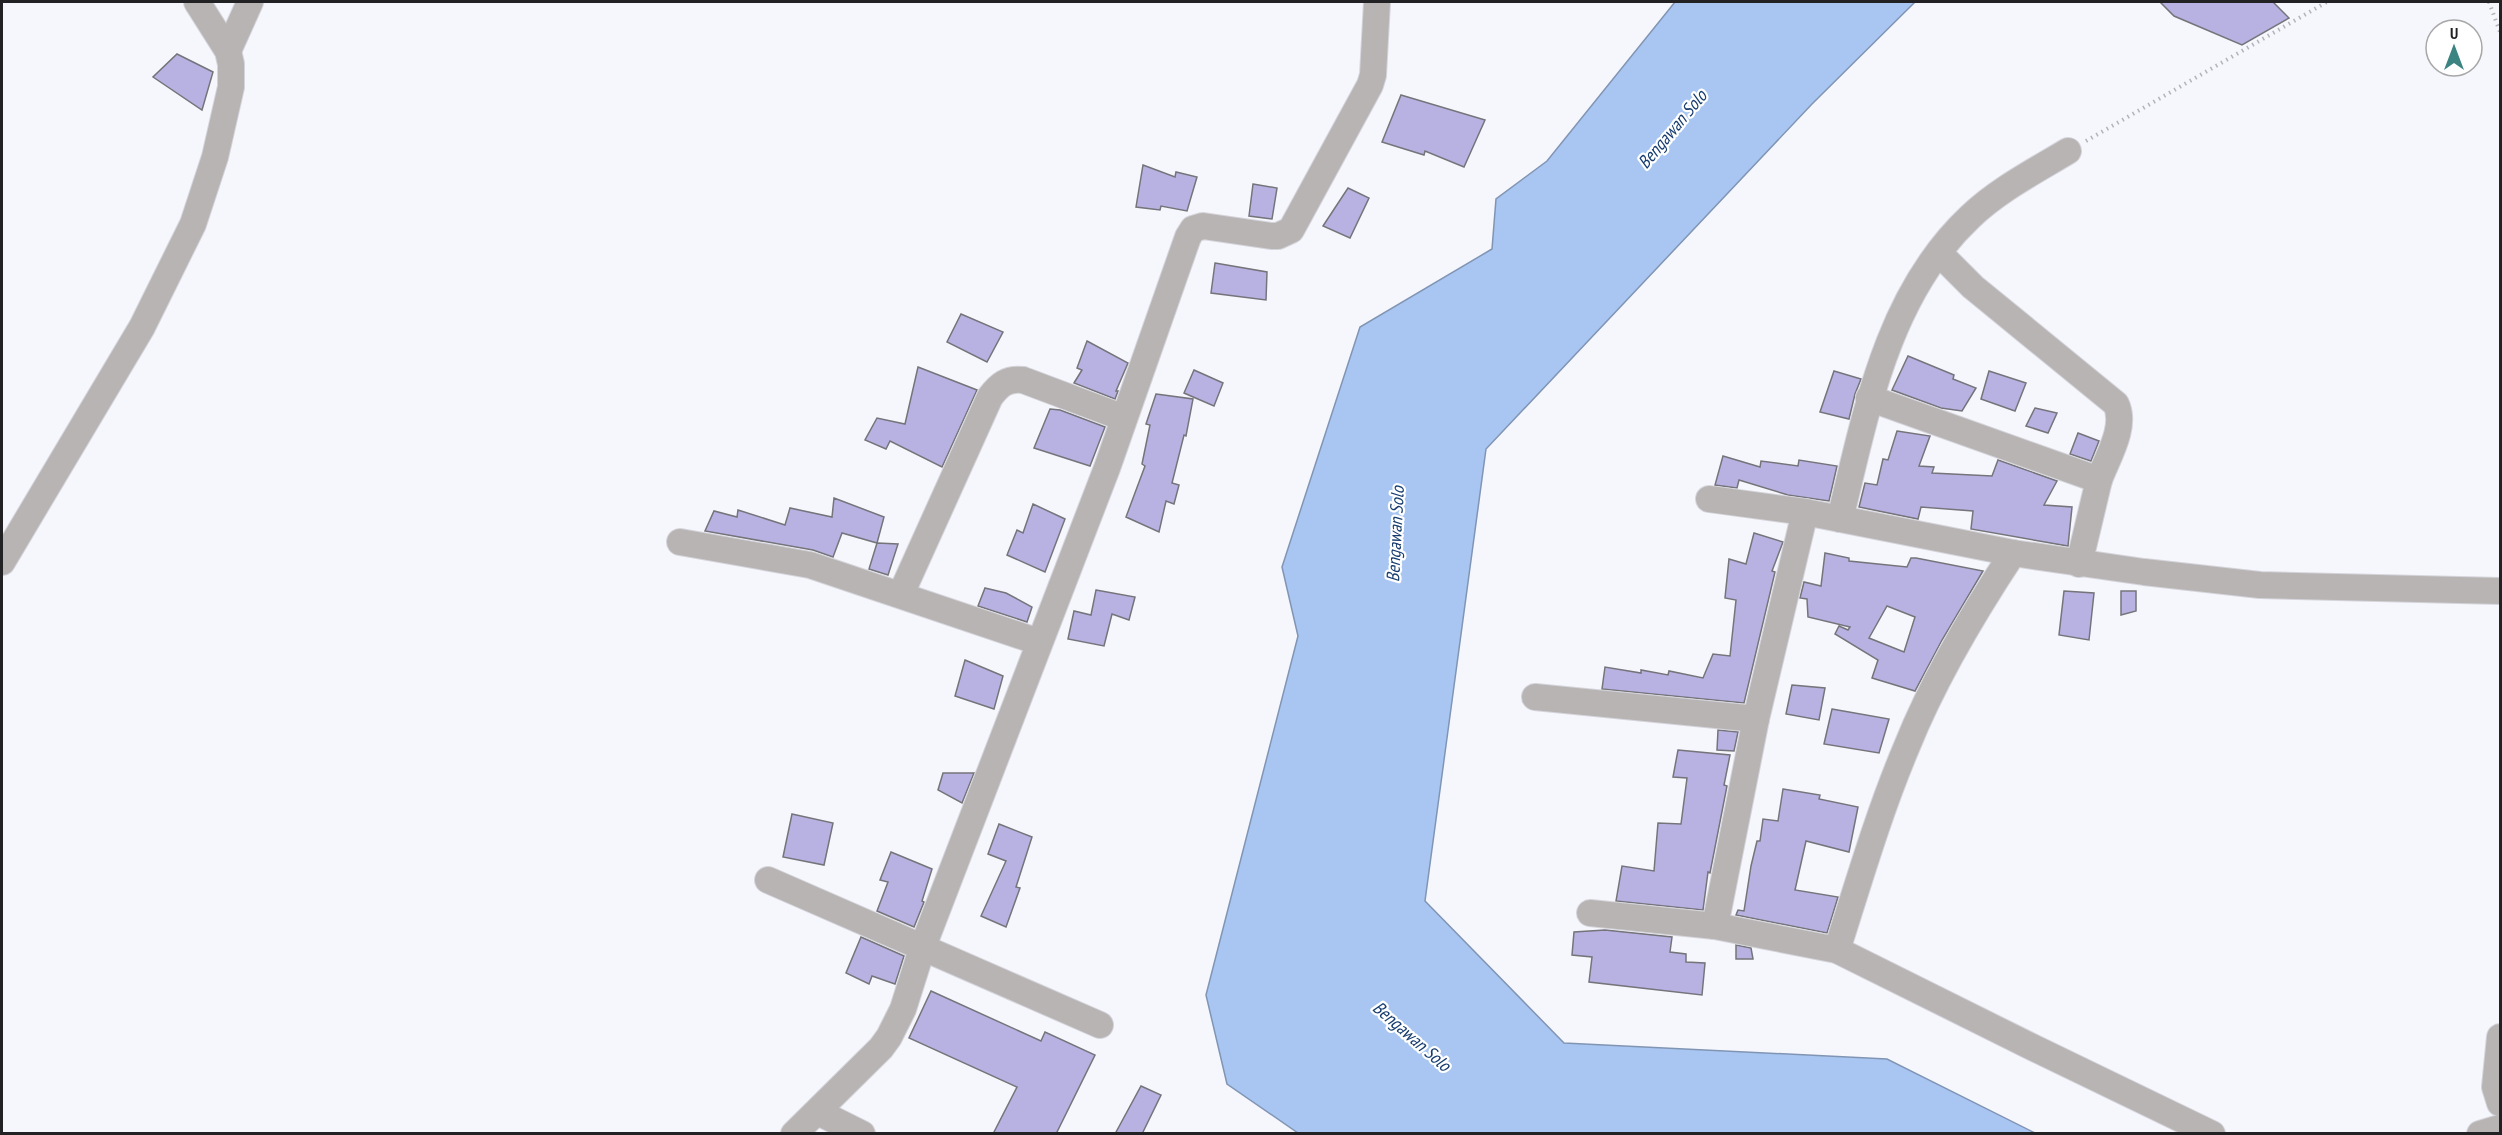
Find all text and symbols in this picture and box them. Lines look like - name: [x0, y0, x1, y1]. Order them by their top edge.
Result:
- north arrow: [2424, 18, 2484, 78]
- text: U: [2450, 23, 2458, 43]
- water label: Bengawan Solo: [1632, 84, 1712, 173]
- water label: Bengawan Solo: [1381, 484, 1409, 582]
- water label: Bengawan Solo: [1368, 996, 1457, 1077]

